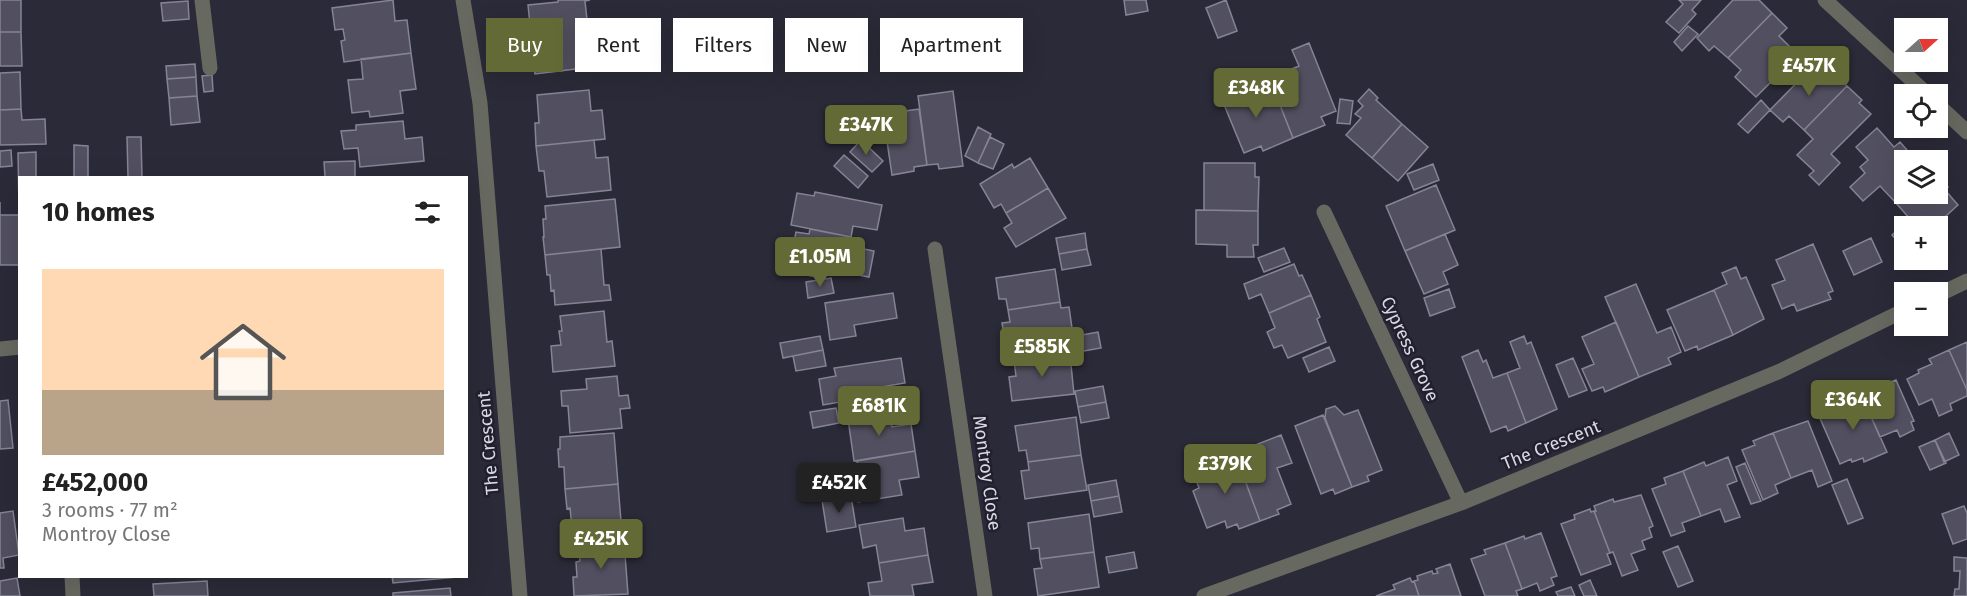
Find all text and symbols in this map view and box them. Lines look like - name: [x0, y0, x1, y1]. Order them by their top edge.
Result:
- chip: Buy: [486, 18, 563, 72]
- chip: Rent: [575, 18, 661, 72]
- chip: Filters: [673, 18, 773, 72]
- chip: New: [785, 18, 868, 72]
- chip: Apartment: [880, 18, 1023, 72]
- north arrow: [1894, 18, 1948, 72]
- map controls: [1894, 18, 1948, 336]
- pin: £457K: [1767, 46, 1851, 97]
- text: £457K: [1782, 53, 1836, 77]
- pin: £348K: [1214, 68, 1298, 119]
- text: £348K: [1228, 75, 1284, 99]
- button: locate: [1894, 84, 1948, 138]
- pin: £347K: [824, 105, 908, 156]
- text: £347K: [839, 112, 893, 136]
- button: layers: [1894, 150, 1948, 204]
- icon: filters: [411, 196, 444, 229]
- text: 10 homes: [42, 197, 155, 228]
- button: +: [1894, 216, 1948, 270]
- pin: £1.05M: [771, 237, 869, 288]
- text: £1.05M: [789, 244, 851, 268]
- button: −: [1894, 282, 1948, 336]
- street label: Cypress Grove: [1376, 293, 1444, 405]
- icon: home: [189, 308, 297, 416]
- pin: £585K: [1000, 327, 1084, 378]
- text: £585K: [1014, 334, 1070, 358]
- pin: £364K: [1811, 380, 1895, 431]
- pin: £681K: [837, 386, 921, 437]
- text: £364K: [1825, 387, 1881, 411]
- street label: The Crescent: [472, 390, 503, 496]
- text: £681K: [852, 393, 906, 417]
- street label: Montroy Close: [968, 414, 1006, 532]
- street label: The Crescent: [1499, 415, 1604, 475]
- pin: £379K: [1183, 444, 1267, 495]
- text: £379K: [1198, 451, 1252, 475]
- pin: £452K: [797, 463, 881, 514]
- text: £452,000: [42, 467, 148, 498]
- text: £452K: [812, 470, 866, 494]
- text: 3 rooms · 77 m²: [42, 498, 178, 522]
- pin: £425K: [559, 519, 643, 570]
- text: Montroy Close: [42, 522, 171, 546]
- text: £425K: [574, 526, 628, 550]

